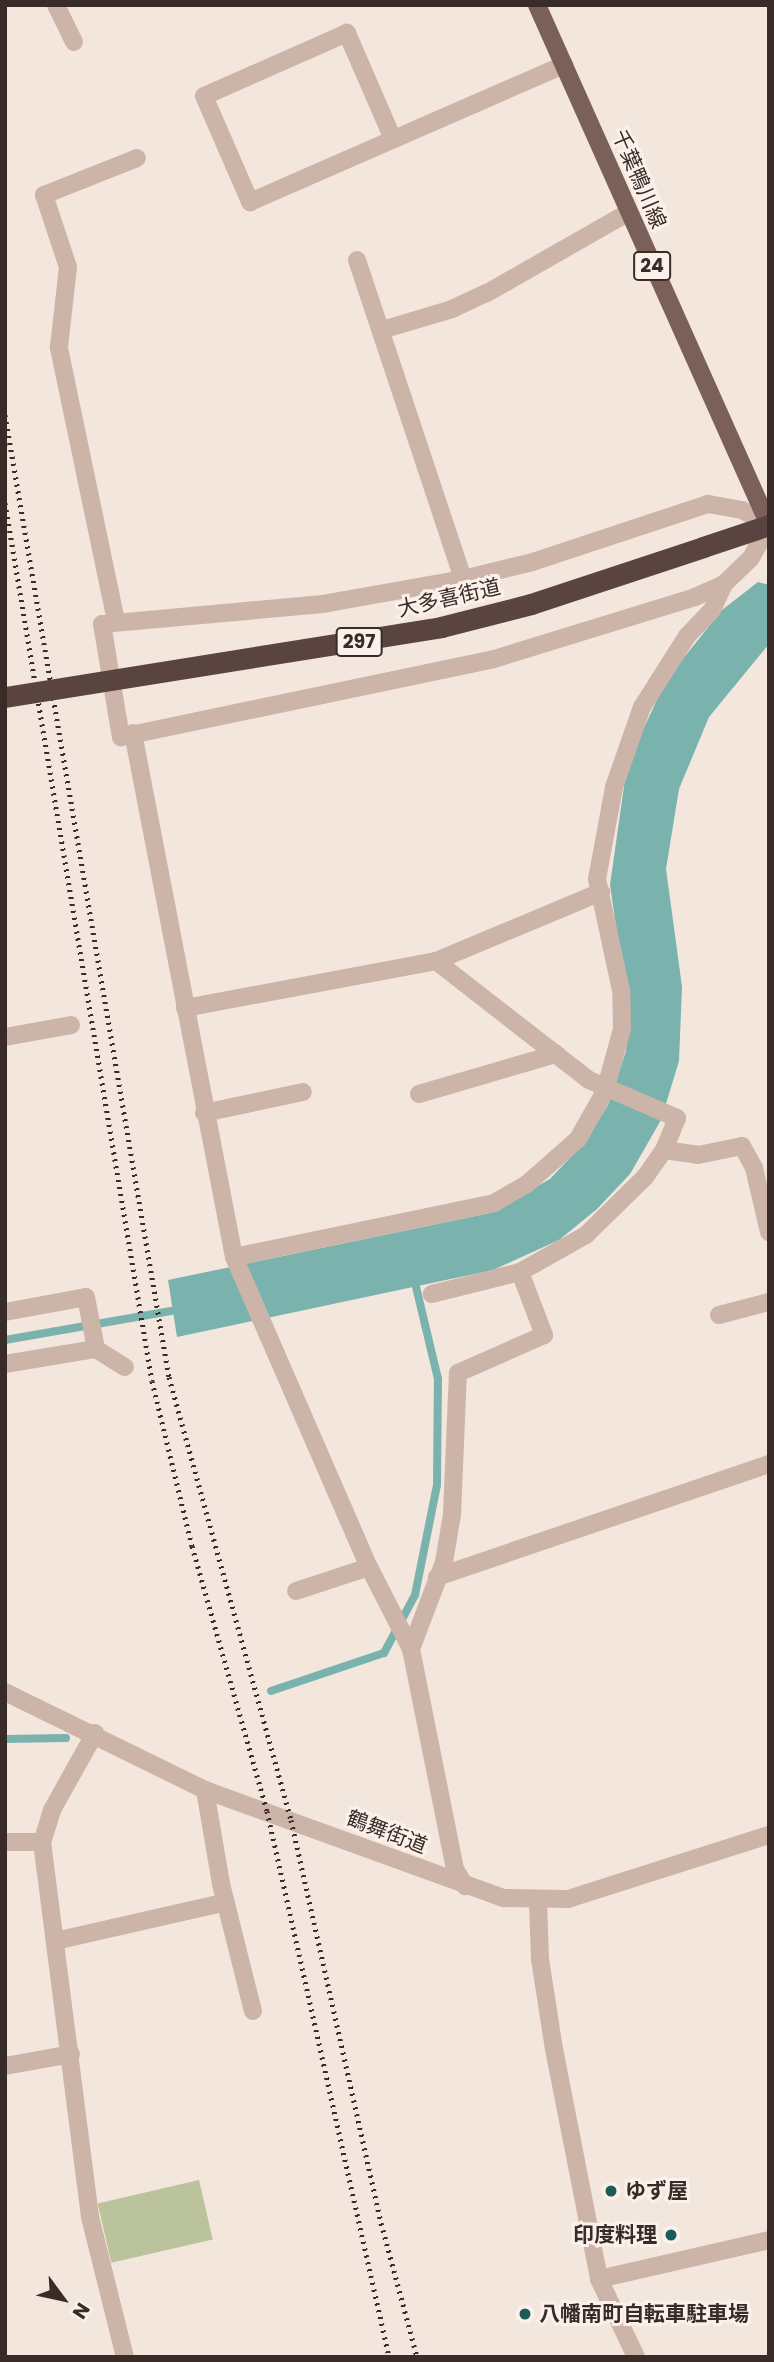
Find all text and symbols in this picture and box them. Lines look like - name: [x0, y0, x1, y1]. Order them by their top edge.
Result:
- street label: 千葉鴨川線: [607, 126, 671, 232]
- road number: 24: [633, 250, 671, 282]
- street label: 大多喜街道: [395, 574, 503, 622]
- road number: 297: [334, 626, 384, 657]
- street label: 鶴舞街道: [343, 1805, 431, 1859]
- place label: ゆず屋: [625, 2178, 688, 2204]
- marker: ゆず屋: [603, 2183, 619, 2199]
- place label: 印度料理: [573, 2222, 657, 2248]
- marker: 印度料理: [663, 2227, 679, 2243]
- north arrow: [28, 2264, 98, 2334]
- text: N: [66, 2297, 96, 2324]
- place label: 八幡南町自転車駐車場: [539, 2301, 749, 2327]
- marker: 八幡南町自転車駐車場: [517, 2306, 533, 2322]

